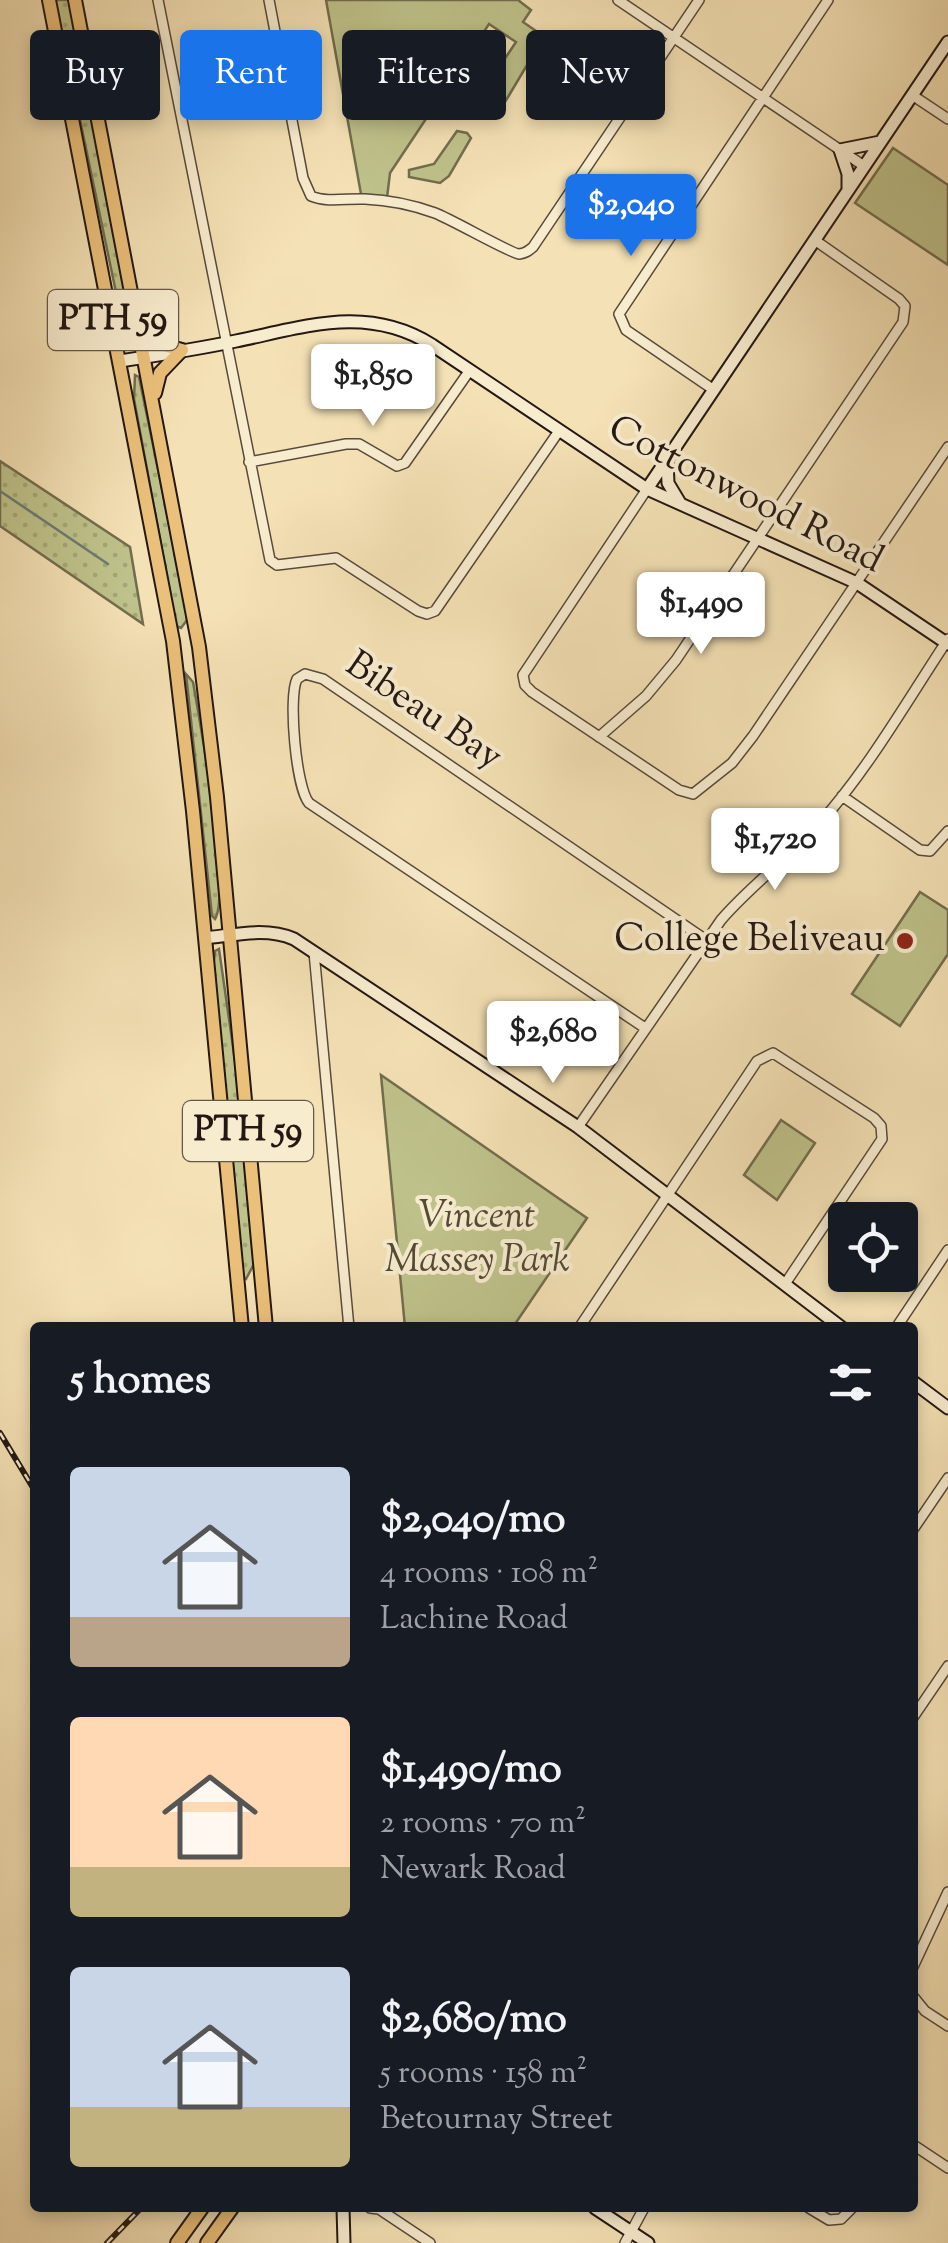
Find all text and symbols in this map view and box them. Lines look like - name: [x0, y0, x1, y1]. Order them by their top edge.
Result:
- chip: Buy: [30, 30, 160, 120]
- chip: Rent: [180, 30, 322, 120]
- chip: Filters: [342, 30, 506, 120]
- chip: New: [526, 30, 665, 120]
- pin: $2,040: [550, 174, 712, 259]
- text: $2,040: [587, 183, 675, 229]
- road number: PTH 59: [48, 290, 178, 350]
- pin: $1,850: [292, 344, 454, 429]
- text: $1,850: [333, 353, 413, 399]
- street label: Cottonwood Road: [598, 403, 892, 589]
- pin: $1,490: [620, 572, 782, 657]
- text: $1,490: [659, 581, 743, 627]
- street label: Bibeau Bay: [333, 639, 513, 785]
- pin: $1,720: [694, 808, 856, 893]
- text: $1,720: [733, 817, 817, 863]
- place label: College Beliveau: [614, 914, 885, 968]
- marker: College Beliveau: [894, 930, 916, 952]
- pin: $2,680: [472, 1001, 634, 1086]
- text: $2,680: [509, 1010, 597, 1056]
- road number: PTH 59: [183, 1101, 313, 1161]
- park label: Vincent Massey Park: [384, 1191, 570, 1289]
- map controls: [828, 1202, 918, 1292]
- button: locate: [828, 1202, 918, 1292]
- text: 5 homes: [70, 1352, 211, 1412]
- icon: filters: [823, 1355, 878, 1410]
- text: $2,040/mo: [380, 1491, 566, 1551]
- icon: home: [150, 1507, 270, 1627]
- text: 4 rooms · 108 m²: [380, 1551, 598, 1597]
- text: Lachine Road: [380, 1597, 568, 1643]
- text: $1,490/mo: [380, 1741, 562, 1801]
- icon: home: [150, 1757, 270, 1877]
- text: 2 rooms · 70 m²: [380, 1801, 586, 1847]
- text: Newark Road: [380, 1847, 566, 1893]
- text: $2,680/mo: [380, 1991, 567, 2051]
- icon: home: [150, 2007, 270, 2127]
- text: 5 rooms · 158 m²: [380, 2051, 587, 2097]
- text: Betournay Street: [380, 2097, 612, 2143]

